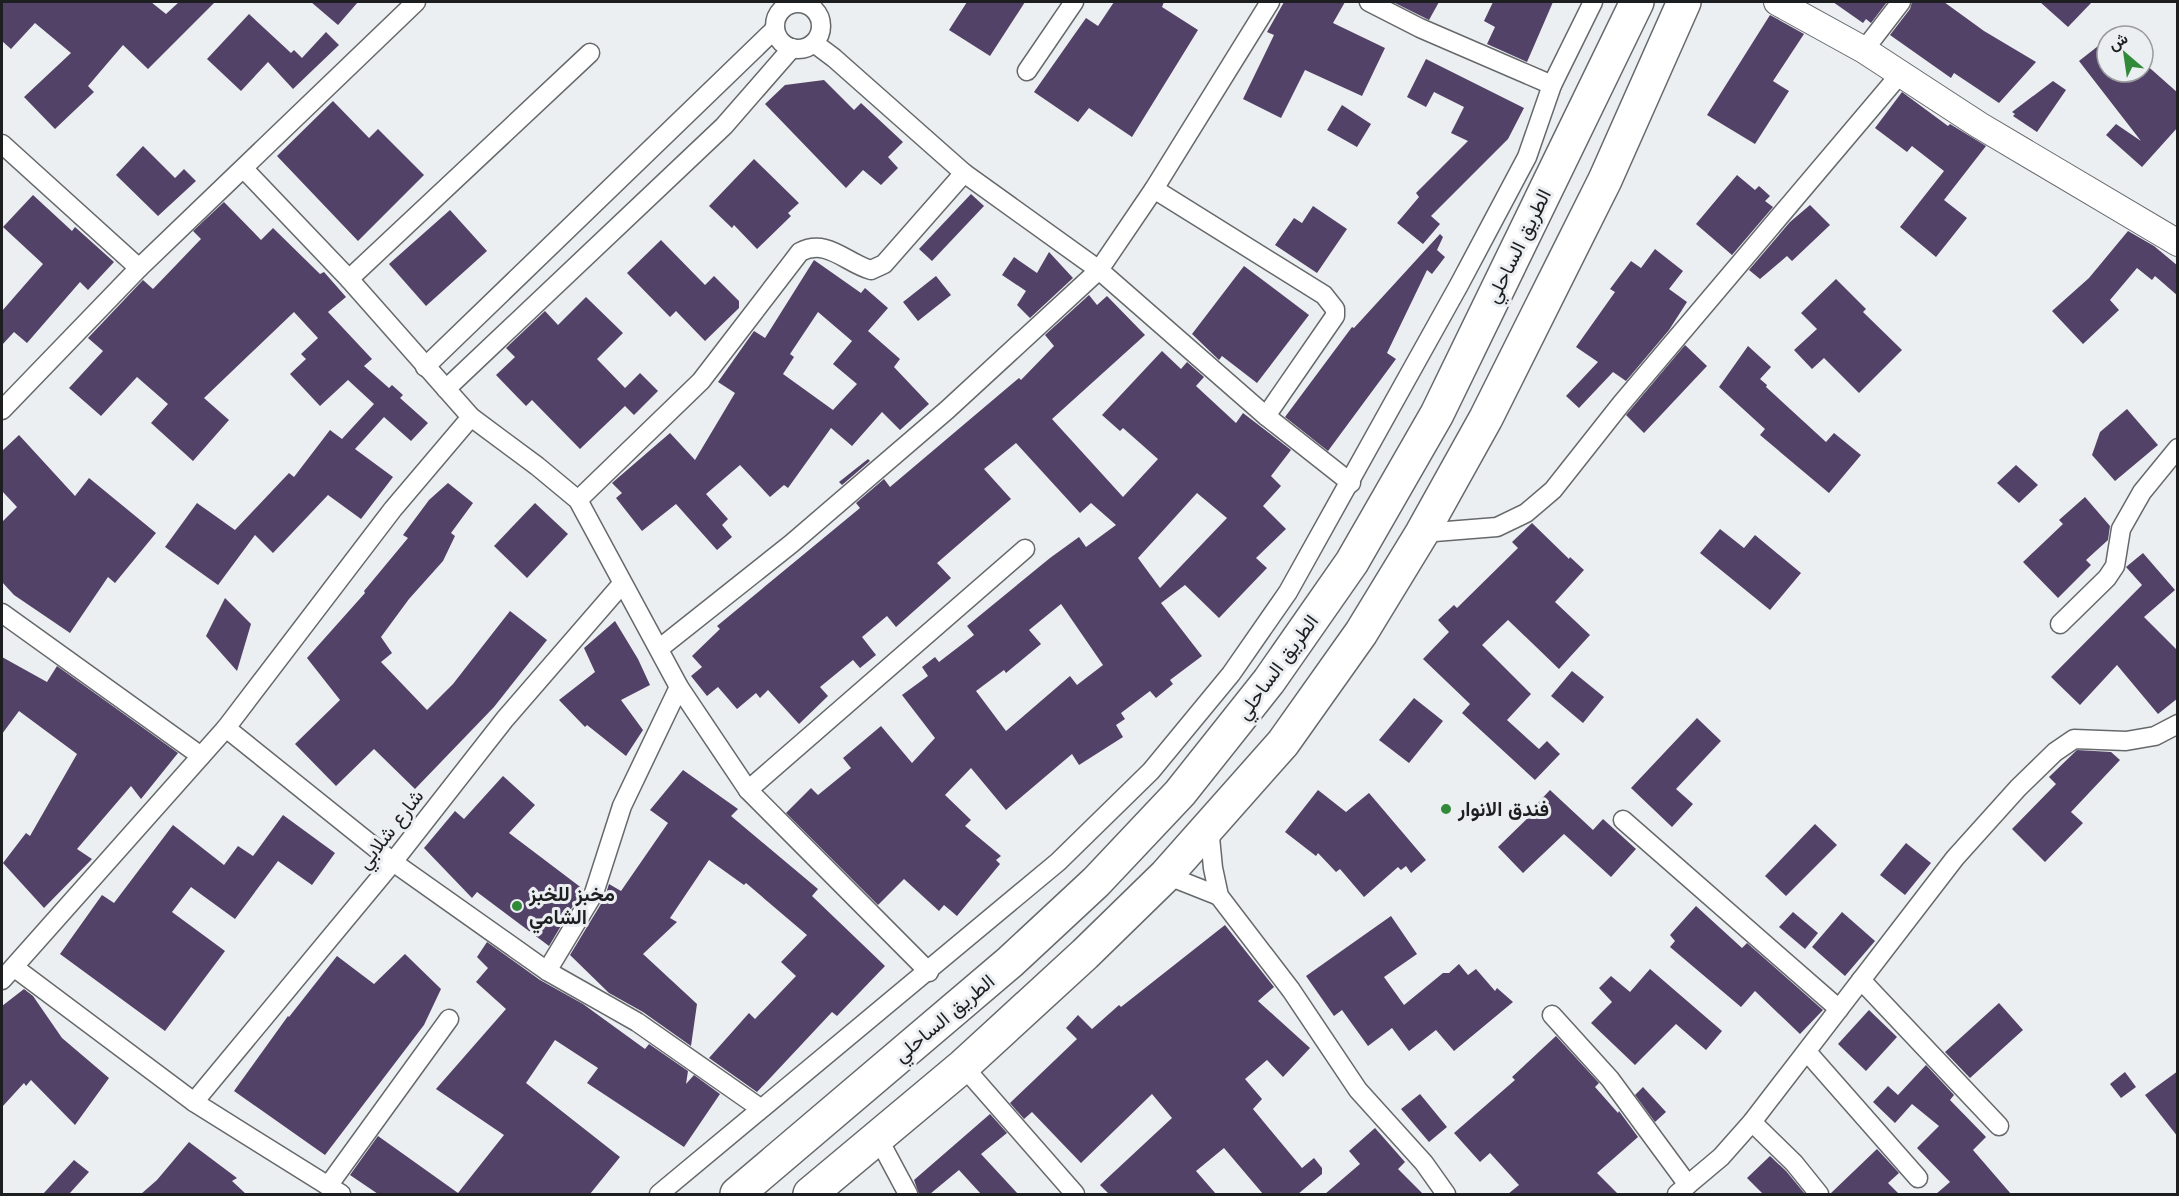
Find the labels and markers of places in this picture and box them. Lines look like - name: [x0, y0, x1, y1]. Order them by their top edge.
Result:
- place label: فندق الانوار: [1457, 798, 1549, 822]
- marker: فندق الانوار: [1439, 802, 1453, 816]
- place label: مخبز للخبز الشامي: [528, 883, 615, 934]
- marker: مخبز للخبز الشامي: [510, 899, 524, 913]

